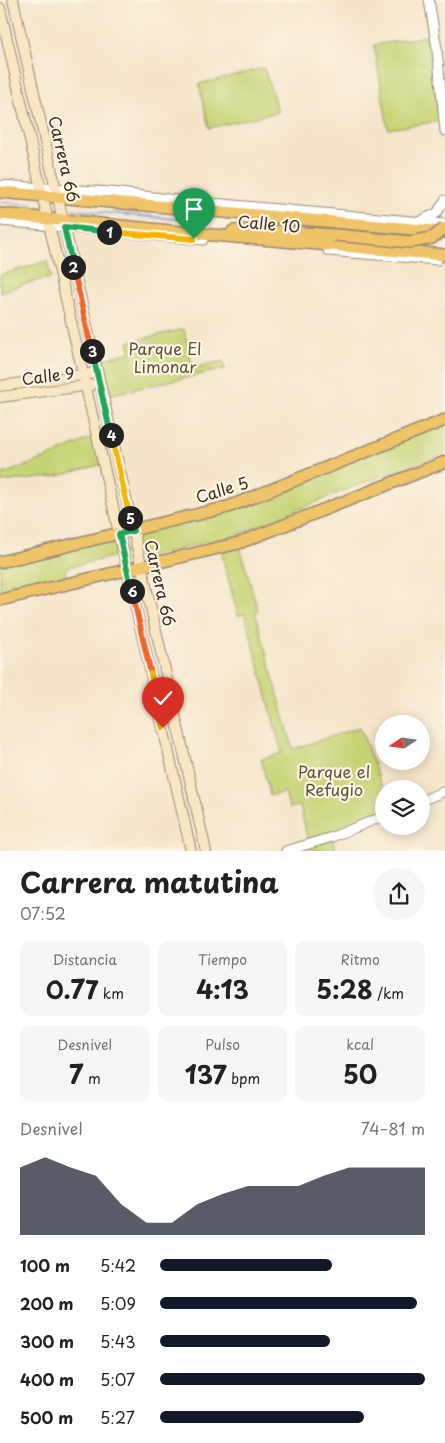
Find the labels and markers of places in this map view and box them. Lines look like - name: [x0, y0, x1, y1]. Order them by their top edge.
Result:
- pin: [173, 188, 215, 239]
- pin: 1: [96, 220, 122, 244]
- pin: 2: [60, 254, 86, 280]
- pin: 3: [80, 338, 104, 364]
- pin: 4: [98, 422, 124, 448]
- pin: 5: [118, 506, 142, 530]
- pin: 6: [120, 578, 144, 604]
- pin: [142, 677, 184, 728]

